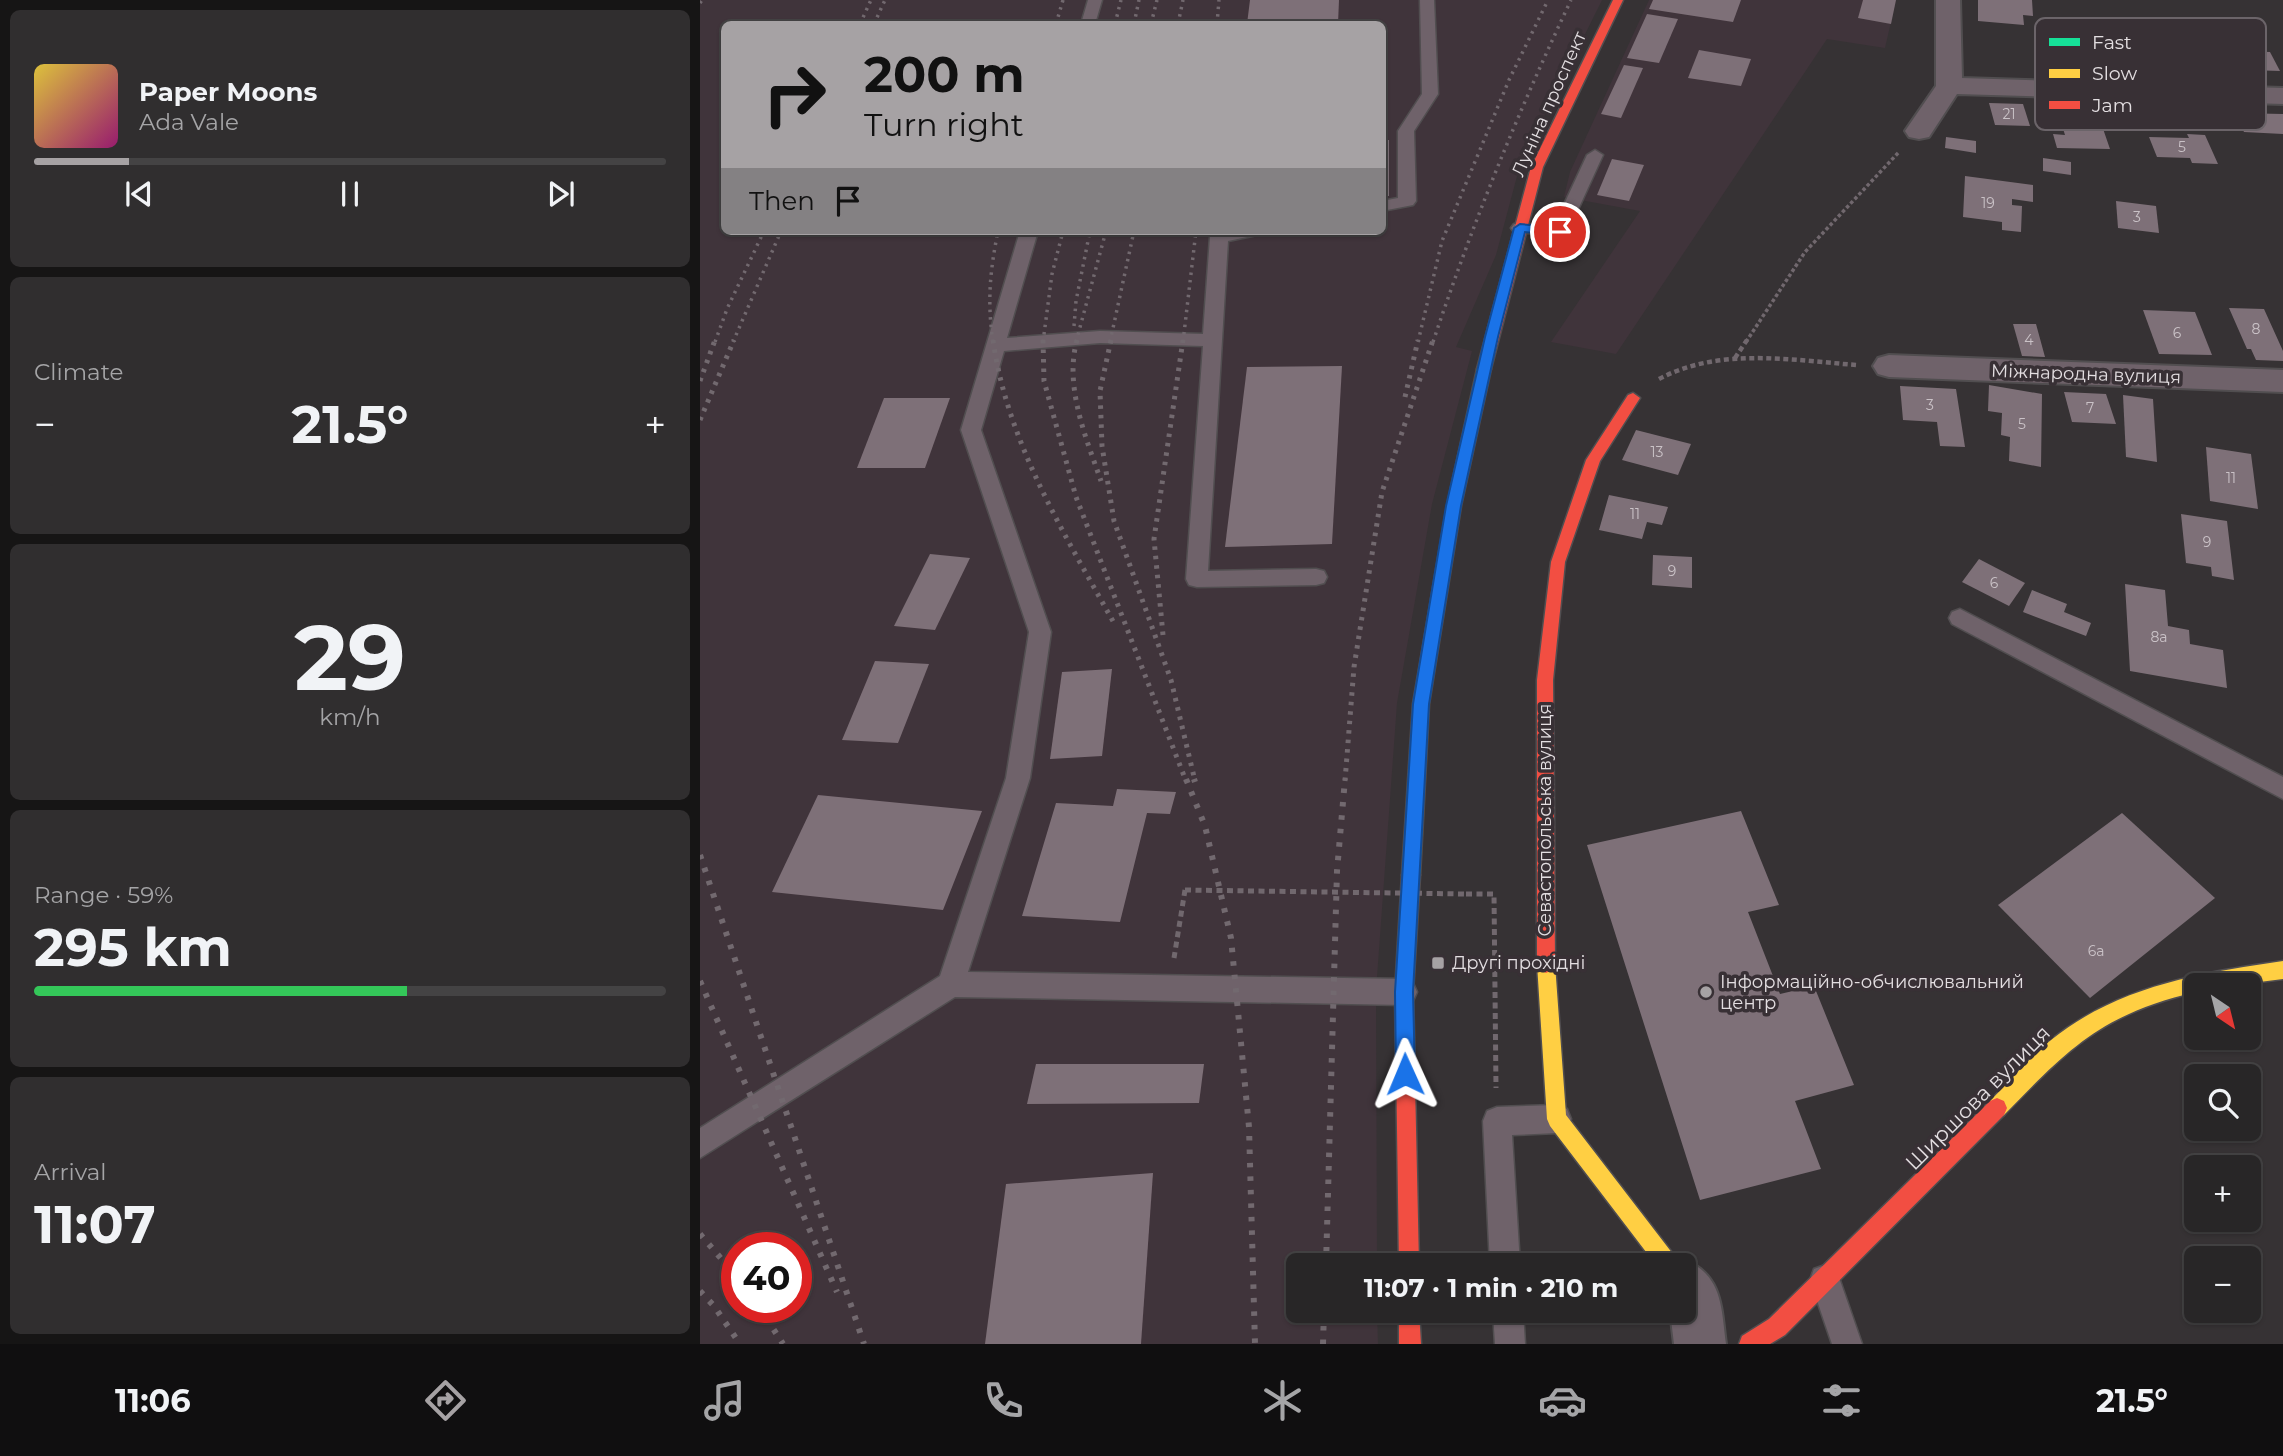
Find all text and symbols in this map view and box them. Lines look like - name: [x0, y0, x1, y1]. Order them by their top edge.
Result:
- legend: [2035, 18, 2266, 130]
- street label: Луніна проспект: [1507, 28, 1591, 180]
- text: Fast: [2092, 31, 2132, 54]
- text: 200 m: [864, 45, 1025, 104]
- icon: right: [749, 49, 840, 140]
- text: Slow: [2092, 62, 2137, 85]
- text: Paper Moons: [139, 76, 317, 108]
- text: Jam: [2091, 94, 2133, 117]
- text: Turn right: [864, 105, 1024, 144]
- house number: 21: [2002, 105, 2016, 123]
- text: Ada Vale: [139, 108, 239, 136]
- house number: 5: [2178, 138, 2186, 156]
- icon: previous: [120, 175, 158, 213]
- icon: pause: [331, 175, 369, 213]
- icon: next: [542, 175, 580, 213]
- icon: arrive: [829, 182, 867, 220]
- text: Then: [749, 185, 815, 217]
- house number: 19: [1981, 194, 1995, 212]
- pin: [1530, 202, 1590, 262]
- house number: 3: [2133, 208, 2141, 226]
- icon: arrive: [1541, 213, 1579, 251]
- house number: 8: [2252, 320, 2261, 338]
- house number: 6: [2173, 324, 2182, 342]
- house number: 4: [2024, 331, 2034, 349]
- text: Climate: [34, 358, 123, 386]
- street label: Міжнародна вулиця: [1991, 360, 2181, 388]
- text: 21.5°: [291, 393, 409, 456]
- house number: 3: [1926, 396, 1934, 414]
- house number: 7: [2086, 399, 2094, 417]
- text: −: [34, 401, 56, 448]
- text: +: [644, 401, 666, 448]
- house number: 5: [2018, 415, 2026, 433]
- house number: 13: [1651, 443, 1664, 461]
- house number: 11: [2226, 469, 2236, 487]
- house number: 11: [1630, 505, 1640, 523]
- house number: 9: [2203, 533, 2211, 551]
- house number: 9: [1668, 562, 1676, 580]
- house number: 6: [1990, 574, 1999, 592]
- text: 29: [294, 602, 406, 713]
- house number: 8а: [2150, 628, 2168, 646]
- text: km/h: [319, 703, 381, 731]
- street label: Севастопольська вулиця: [1534, 704, 1556, 936]
- text: Range · 59%: [34, 881, 173, 909]
- text: 295 km: [34, 916, 232, 979]
- house number: 6а: [2088, 942, 2104, 960]
- place label: Другі прохідні: [1452, 952, 1585, 974]
- marker: Другі прохідні: [1430, 955, 1446, 971]
- place label: Інформаційно-обчислювальний центр: [1720, 971, 2024, 1014]
- north arrow: [2184, 973, 2261, 1050]
- map controls: [2184, 973, 2261, 1323]
- marker: Інформаційно-обчислювальний центр: [1698, 984, 1714, 1000]
- street label: Ширшова вулиця: [1900, 1020, 2055, 1175]
- position arrow: [1368, 1037, 1442, 1111]
- button: search: [2184, 1064, 2261, 1141]
- button: +: [2184, 1155, 2261, 1232]
- text: Arrival: [34, 1158, 107, 1186]
- text: 11:07: [34, 1193, 156, 1256]
- speed limit sign: 40: [721, 1232, 812, 1323]
- button: −: [2184, 1246, 2261, 1323]
- text: 11:07 · 1 min · 210 m: [1364, 1272, 1618, 1304]
- icon: directions: [421, 1376, 470, 1425]
- icon: music: [700, 1376, 749, 1425]
- icon: phone: [979, 1376, 1028, 1425]
- icon: climate: [1258, 1376, 1307, 1425]
- icon: car: [1538, 1376, 1587, 1425]
- icon: filters: [1817, 1376, 1866, 1425]
- text: 11:06: [115, 1381, 191, 1420]
- text: 21.5°: [2096, 1381, 2168, 1420]

